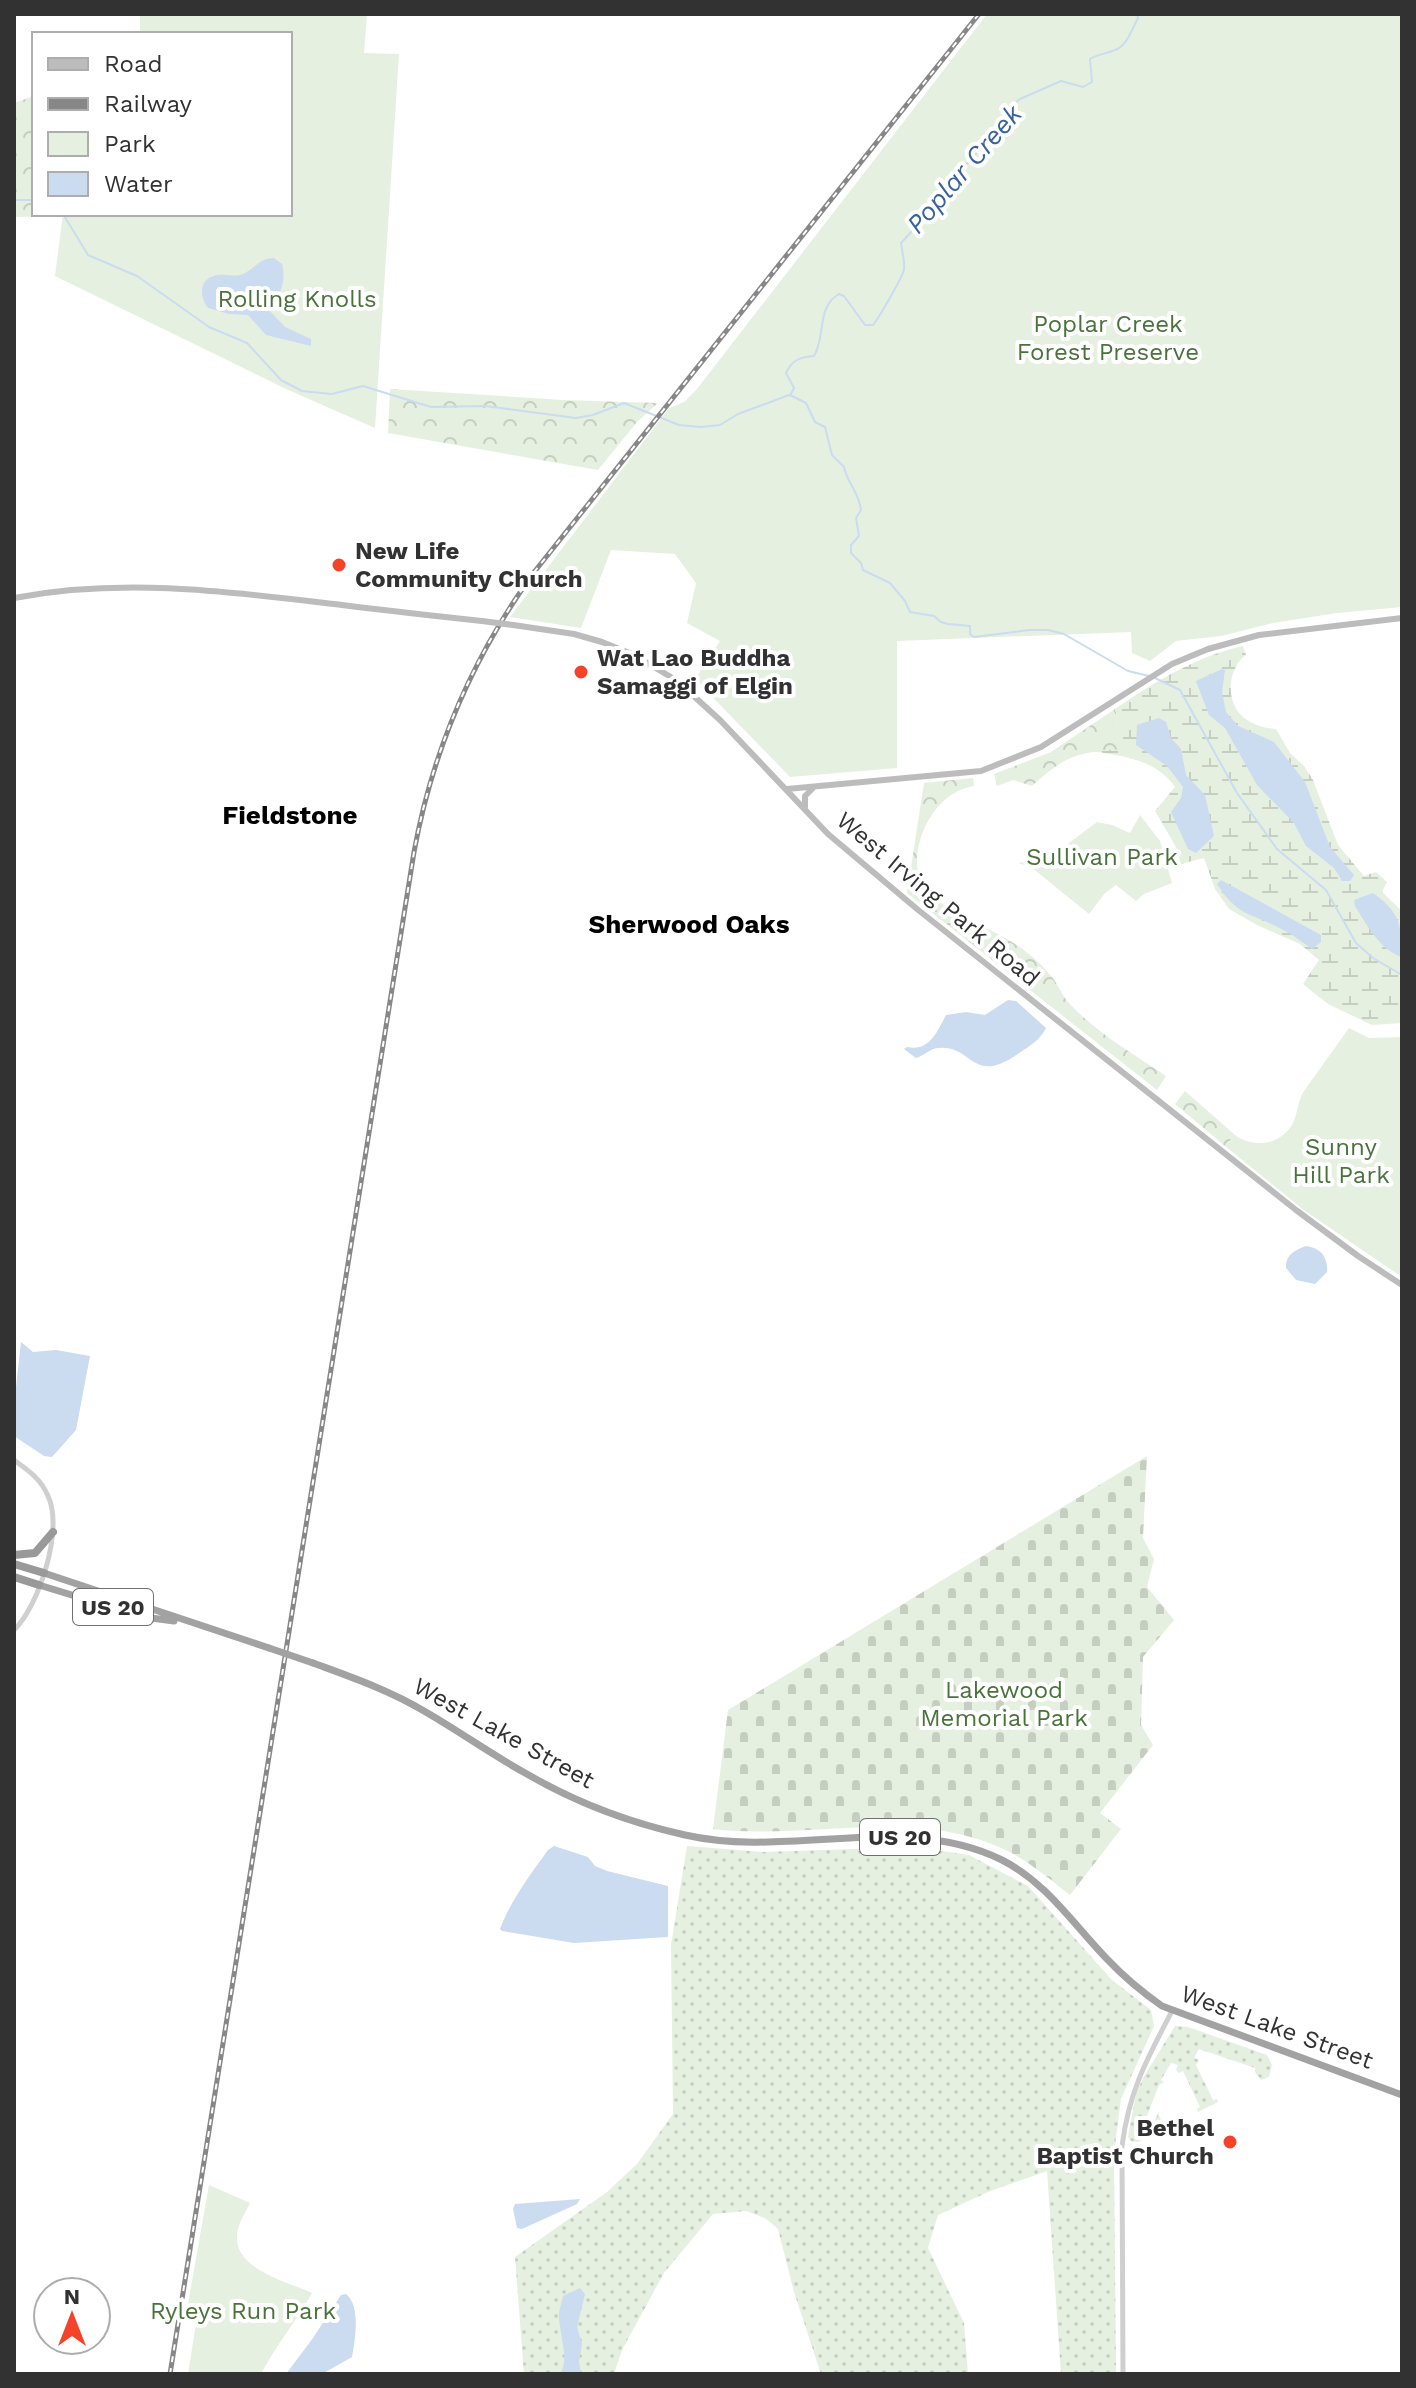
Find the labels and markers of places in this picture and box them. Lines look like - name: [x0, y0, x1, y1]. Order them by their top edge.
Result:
- place label: New Life Community Church: [355, 537, 583, 593]
- marker: New Life Community Church: [330, 556, 348, 574]
- place label: Wat Lao Buddha Samaggi of Elgin: [597, 644, 793, 700]
- marker: Wat Lao Buddha Samaggi of Elgin: [572, 663, 590, 681]
- place label: Bethel Baptist Church: [1036, 2114, 1214, 2170]
- marker: Bethel Baptist Church: [1221, 2133, 1239, 2151]

